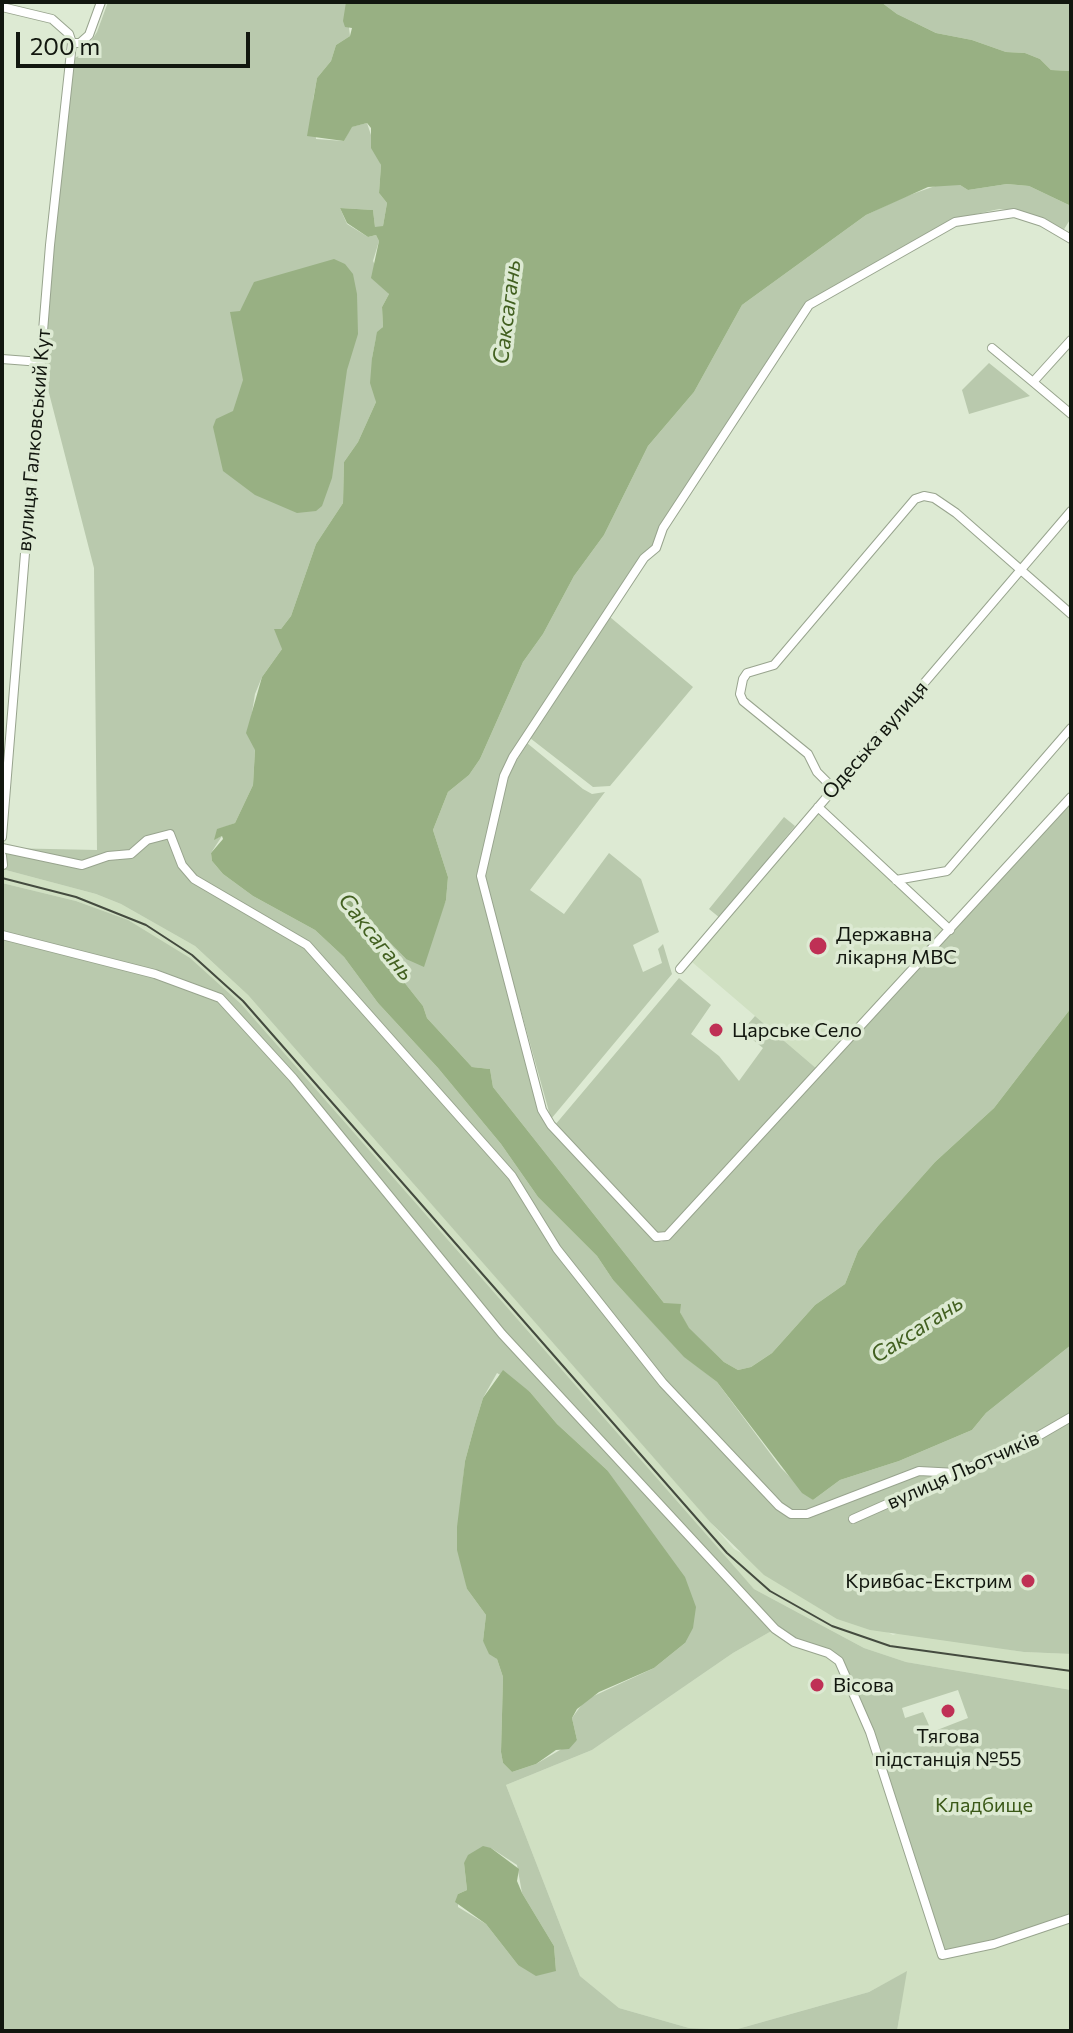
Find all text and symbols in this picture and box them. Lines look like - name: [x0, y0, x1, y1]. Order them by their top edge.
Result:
- scale bar: [20, 16, 254, 66]
- text: 200 m: [30, 31, 100, 60]
- water label: Саксагань: [488, 258, 526, 366]
- street label: вулиця Галковський Кут: [12, 328, 56, 552]
- street label: Одеська вулиця: [817, 676, 933, 804]
- water label: Саксагань: [333, 888, 419, 986]
- place label: Державна лікарня МВС: [836, 922, 957, 969]
- marker: Державна лікарня МВС: [807, 935, 829, 957]
- place label: Царське Село: [732, 1018, 862, 1042]
- marker: Царське Село: [707, 1021, 725, 1039]
- water label: Саксагань: [866, 1289, 968, 1369]
- street label: вулиця Льотчиків: [883, 1426, 1043, 1514]
- place label: Кривбас-Екстрим: [845, 1569, 1012, 1593]
- marker: Кривбас-Екстрим: [1019, 1572, 1037, 1590]
- place label: Вісова: [833, 1673, 894, 1697]
- marker: Вісова: [808, 1676, 826, 1694]
- marker: Тягова підстанція №55: [939, 1702, 957, 1720]
- place label: Тягова підстанція №55: [875, 1724, 1021, 1771]
- park label: Кладбище: [935, 1793, 1033, 1817]

